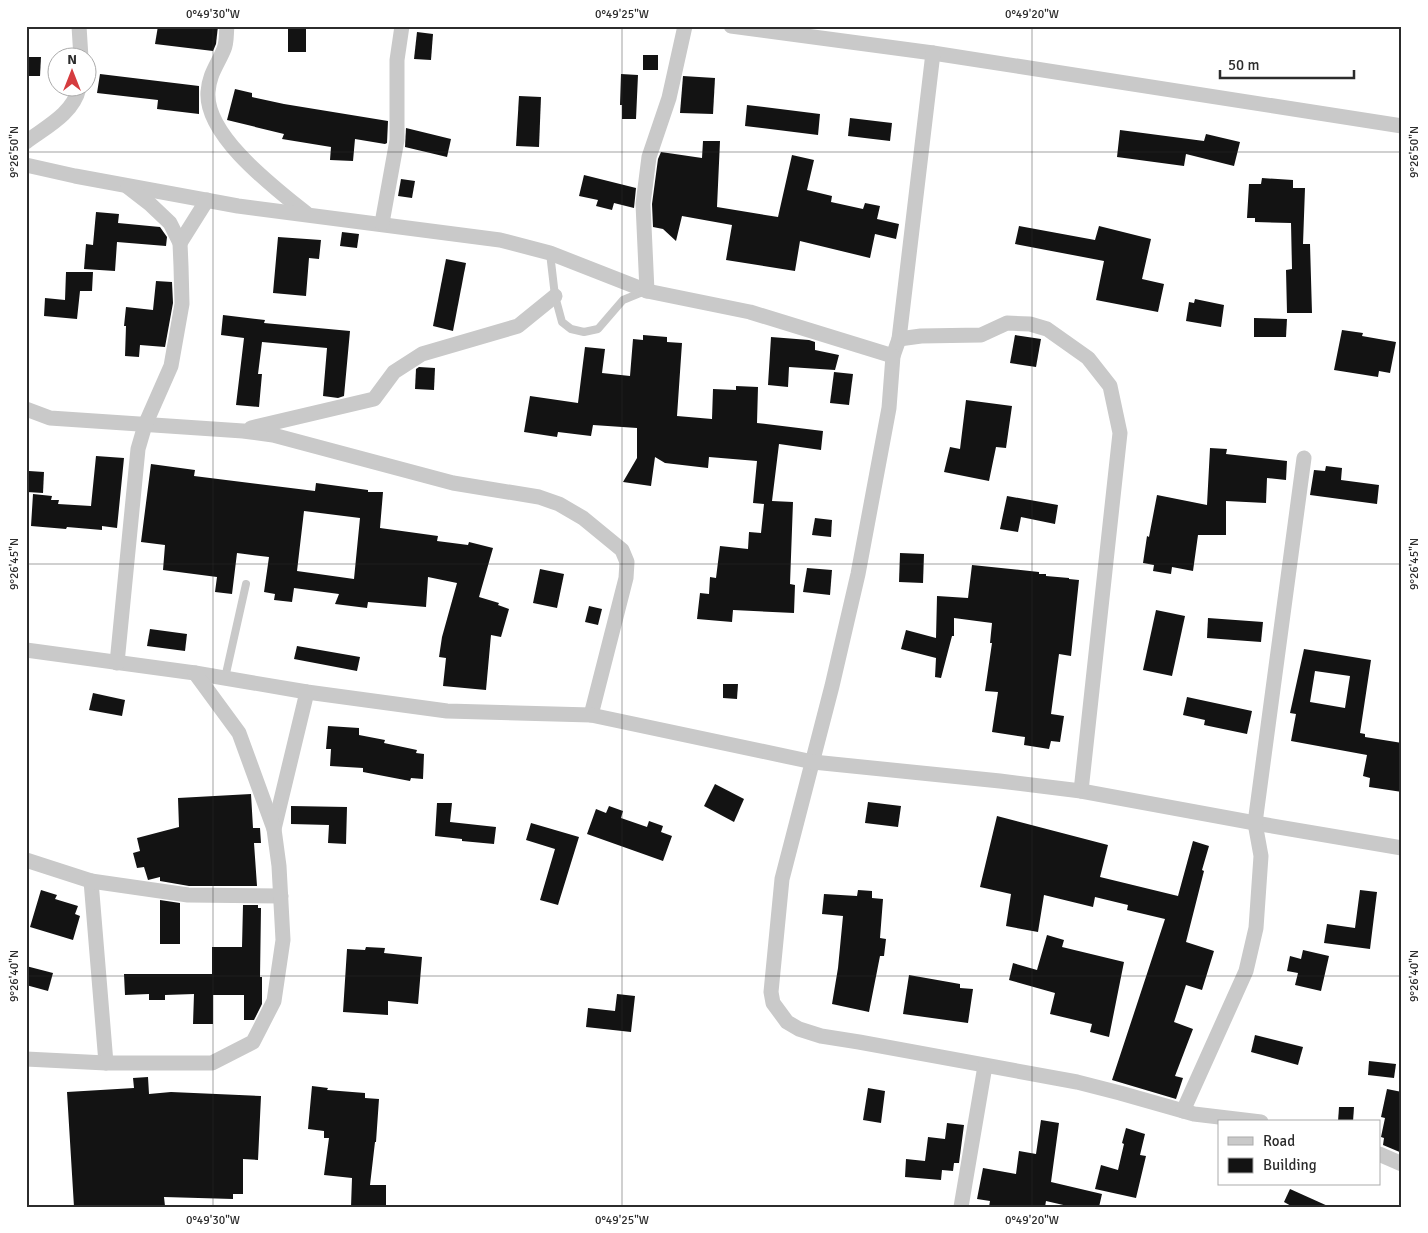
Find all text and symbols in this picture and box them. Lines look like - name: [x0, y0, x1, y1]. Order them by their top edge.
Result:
- text: 0°49'30"W: [186, 7, 240, 22]
- text: 0°49'25"W: [595, 7, 649, 22]
- text: 0°49'20"W: [1005, 7, 1059, 22]
- north arrow: [48, 48, 98, 98]
- scale bar: [1220, 48, 1354, 80]
- text: N: [67, 51, 77, 68]
- text: 50 m: [1228, 56, 1259, 74]
- text: 9°26'50"N: [7, 126, 22, 178]
- text: 9°26'50"N: [1407, 126, 1422, 178]
- text: 9°26'45"N: [7, 538, 22, 590]
- text: 9°26'45"N: [1407, 538, 1422, 590]
- text: 9°26'40"N: [7, 950, 22, 1002]
- text: 9°26'40"N: [1407, 950, 1422, 1002]
- legend: [1218, 1120, 1380, 1186]
- text: Road: [1263, 1132, 1295, 1150]
- text: Building: [1263, 1156, 1317, 1174]
- text: 0°49'30"W: [186, 1213, 240, 1228]
- text: 0°49'25"W: [595, 1213, 649, 1228]
- text: 0°49'20"W: [1005, 1213, 1059, 1228]

